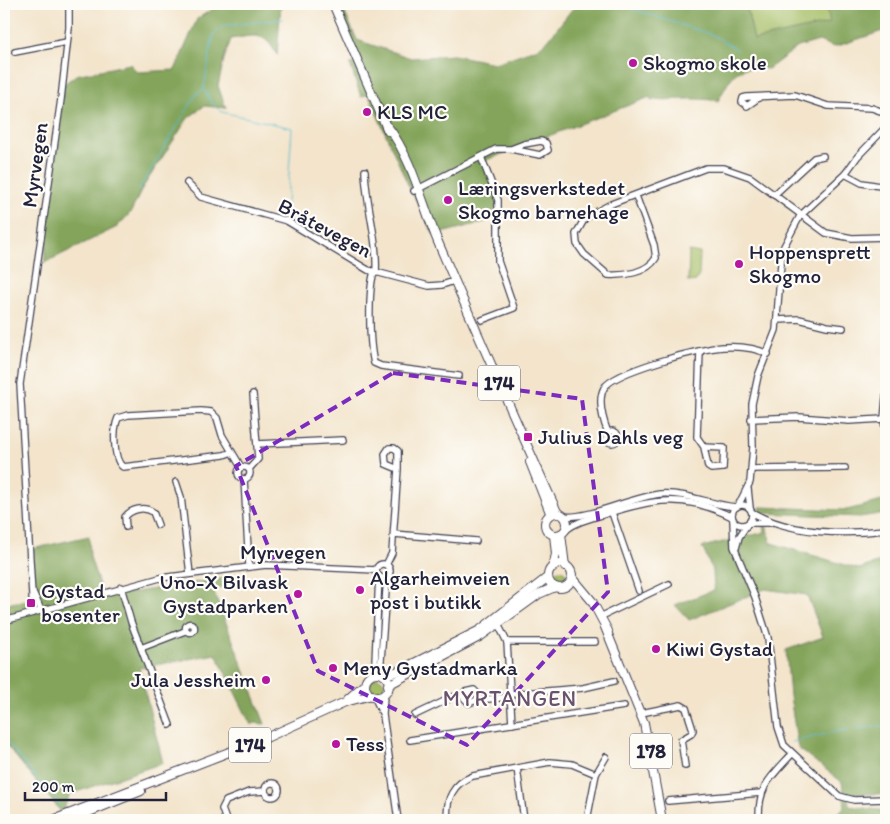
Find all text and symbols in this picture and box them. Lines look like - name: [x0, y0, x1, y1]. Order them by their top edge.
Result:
- place label: Skogmo skole: [643, 50, 767, 75]
- marker: Skogmo skole: [627, 57, 639, 69]
- place label: KLS MC: [377, 99, 448, 124]
- marker: KLS MC: [361, 106, 373, 118]
- street label: Myrvegen: [16, 121, 53, 209]
- place label: Læringsverkstedet Skogmo barnehage: [458, 175, 629, 224]
- street label: Bråtevegen: [274, 192, 376, 263]
- marker: Læringsverkstedet Skogmo barnehage: [442, 194, 454, 206]
- place label: Hoppensprett Skogmo: [749, 239, 871, 288]
- marker: Hoppensprett Skogmo: [733, 258, 745, 270]
- road number: 174: [478, 366, 520, 400]
- place label: Julius Dahls veg: [538, 424, 684, 449]
- marker: Julius Dahls veg: [522, 431, 534, 443]
- street label: Myrvegen: [240, 539, 326, 564]
- place label: Algarheimveien post i butikk: [370, 565, 510, 614]
- place label: Uno-X Bilvask Gystadparken: [159, 569, 288, 618]
- place label: Gystad bosenter: [41, 578, 120, 627]
- marker: Algarheimveien post i butikk: [354, 584, 366, 596]
- marker: Uno-X Bilvask Gystadparken: [292, 588, 304, 600]
- marker: Gystad bosenter: [25, 597, 37, 609]
- place label: Kiwi Gystad: [666, 636, 773, 661]
- marker: Kiwi Gystad: [650, 643, 662, 655]
- place label: Meny Gystadmarka: [343, 655, 518, 680]
- marker: Meny Gystadmarka: [327, 662, 339, 674]
- place label: Jula Jessheim: [131, 667, 256, 692]
- marker: Jula Jessheim: [260, 674, 272, 686]
- district label: MYRTANGEN: [443, 685, 577, 712]
- road number: 174: [229, 728, 271, 762]
- place label: Tess: [346, 731, 384, 756]
- road number: 178: [630, 734, 672, 768]
- marker: Tess: [330, 738, 342, 750]
- scale bar: [25, 769, 166, 801]
- text: 200 m: [32, 778, 75, 796]

